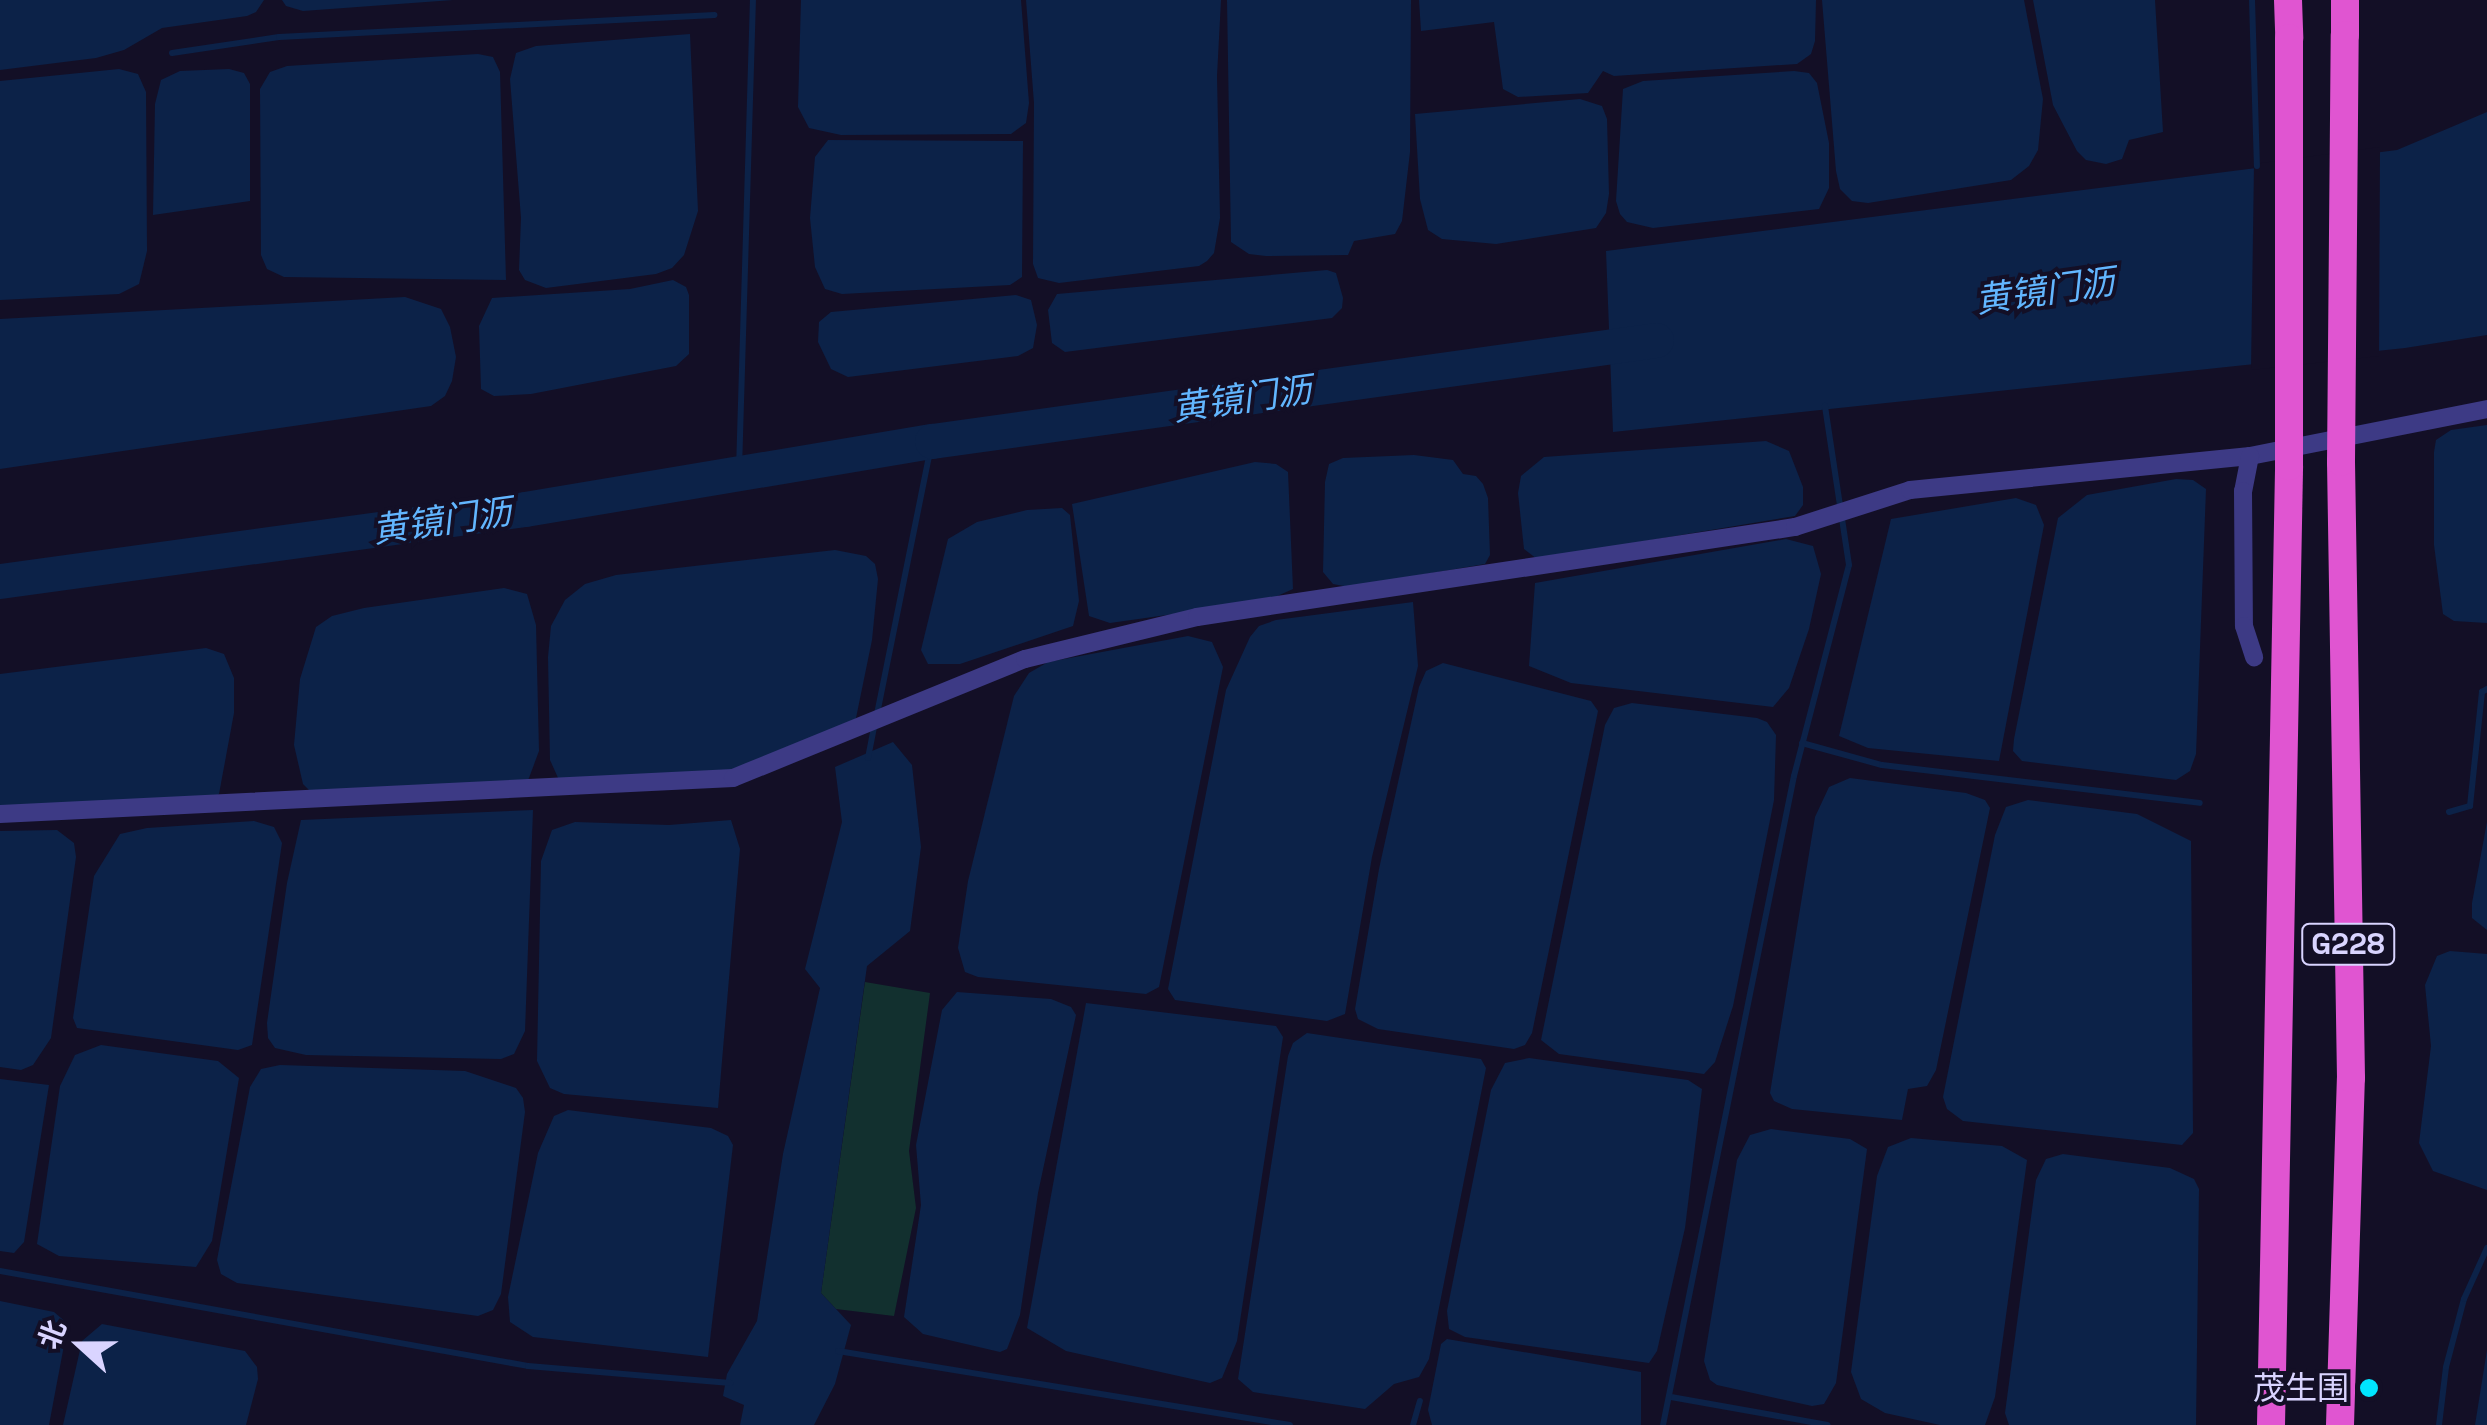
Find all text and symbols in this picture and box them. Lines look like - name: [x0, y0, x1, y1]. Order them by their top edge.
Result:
- water label: 黄镜门沥: [1973, 260, 2117, 322]
- water label: 黄镜门沥: [1170, 368, 1314, 430]
- water label: 黄镜门沥: [370, 490, 514, 552]
- road number: G228: [2300, 919, 2396, 969]
- north arrow: [30, 1295, 130, 1395]
- text: 北: [30, 1315, 74, 1354]
- place label: 茂生围: [2253, 1369, 2349, 1407]
- marker: 茂生围: [2358, 1377, 2380, 1399]

